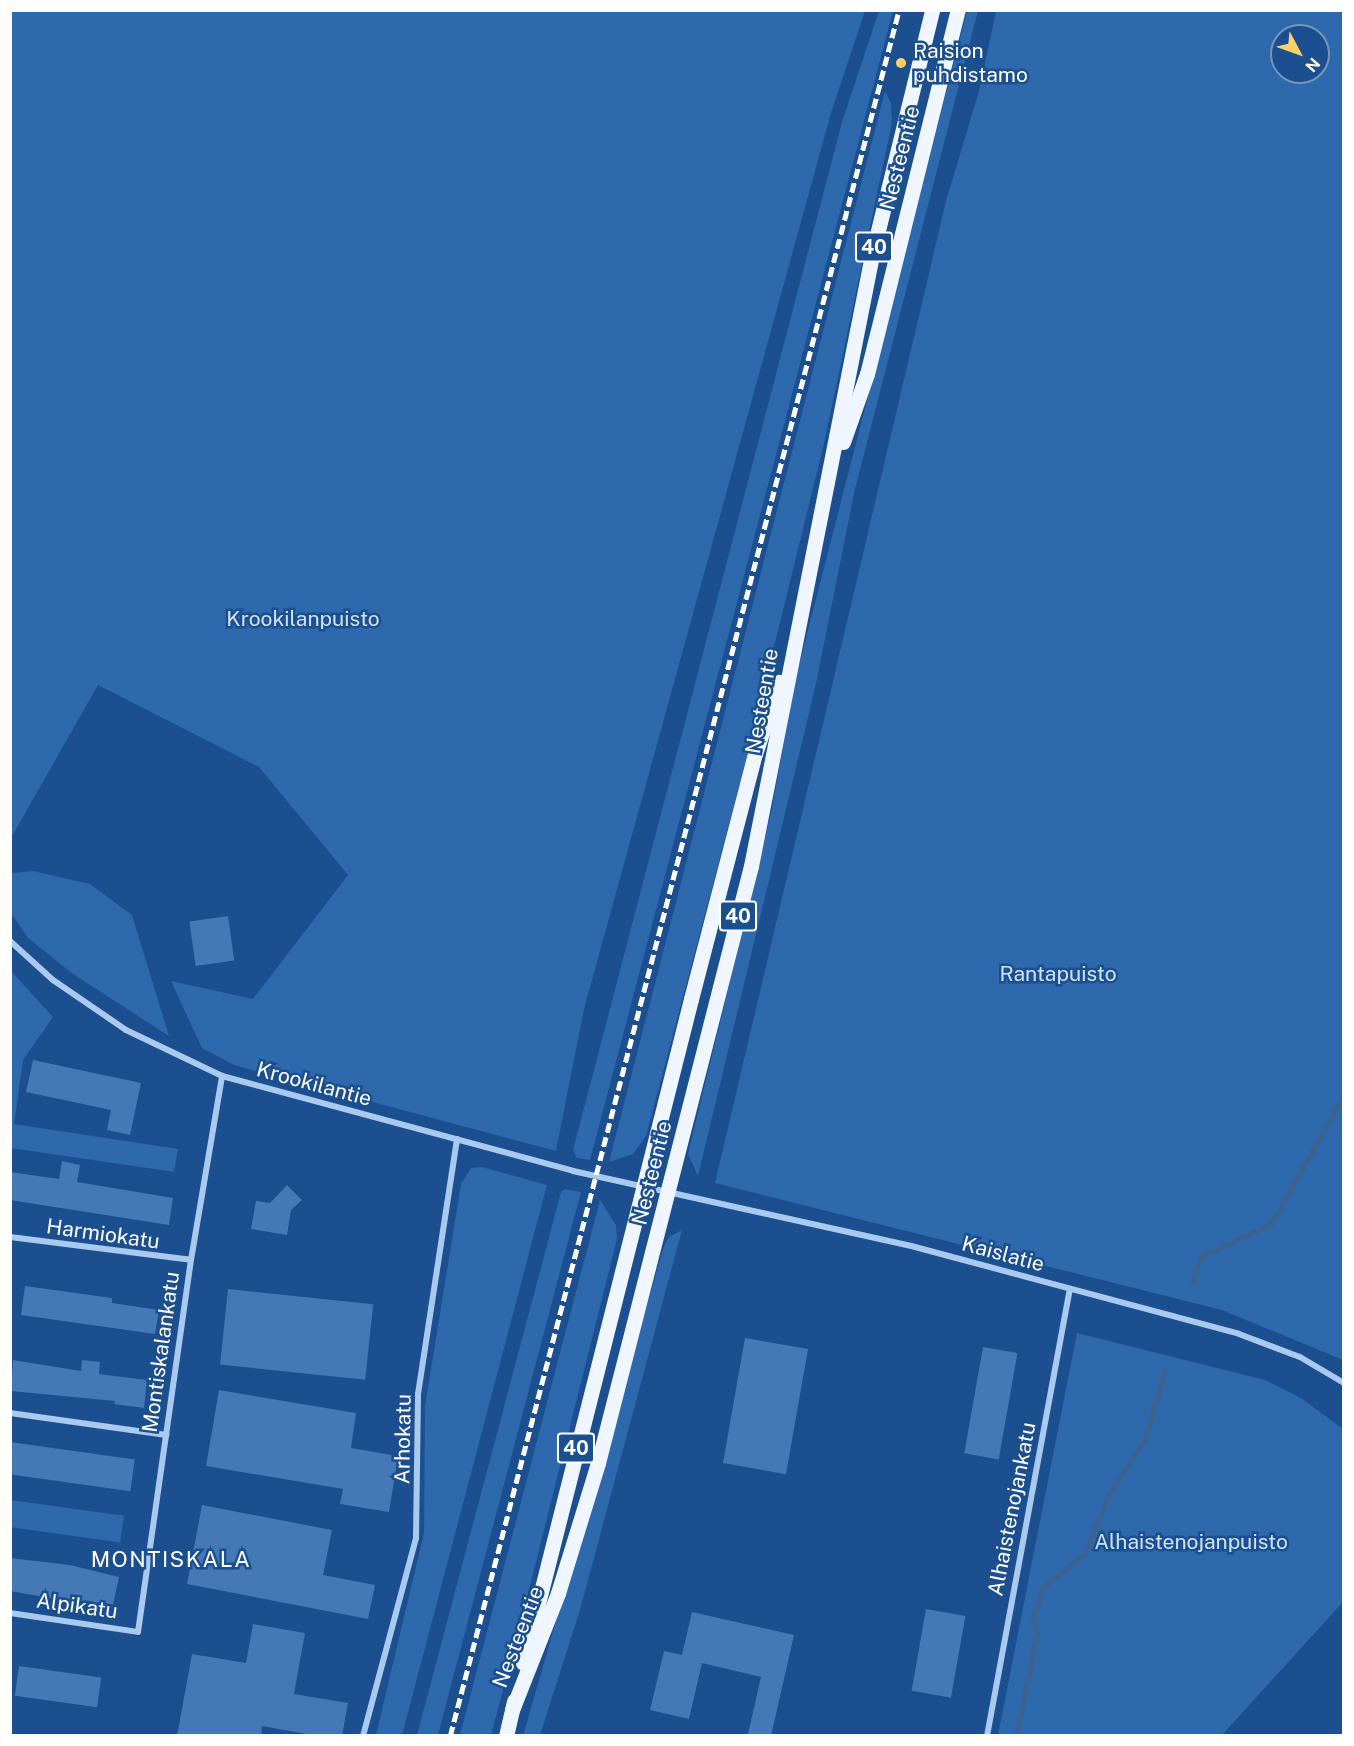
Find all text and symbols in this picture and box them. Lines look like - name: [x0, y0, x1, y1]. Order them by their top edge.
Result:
- north arrow: [1270, 24, 1330, 84]
- place label: Raision puhdistamo: [913, 38, 1028, 88]
- text: N: [1301, 54, 1324, 76]
- marker: Raision puhdistamo: [894, 56, 908, 70]
- street label: Nesteentie: [875, 103, 925, 213]
- road number: 40: [854, 230, 894, 264]
- park label: Krookilanpuisto: [226, 606, 380, 632]
- street label: Nesteentie: [740, 646, 784, 756]
- road number: 40: [718, 899, 758, 933]
- park label: Rantapuisto: [999, 961, 1117, 987]
- street label: Krookilantie: [254, 1057, 374, 1111]
- street label: Nesteentie: [627, 1118, 677, 1228]
- street label: Harmiokatu: [45, 1214, 161, 1254]
- street label: Kaislatie: [959, 1231, 1047, 1277]
- street label: Montiskalankatu: [137, 1270, 185, 1434]
- street label: Arhokatu: [390, 1394, 416, 1484]
- street label: Alhaistenojankatu: [983, 1420, 1041, 1598]
- road number: 40: [556, 1431, 596, 1465]
- park label: Alhaistenojanpuisto: [1094, 1529, 1288, 1555]
- district label: MONTISKALA: [91, 1547, 251, 1573]
- street label: Nesteentie: [487, 1583, 549, 1691]
- street label: Alpikatu: [35, 1588, 119, 1624]

